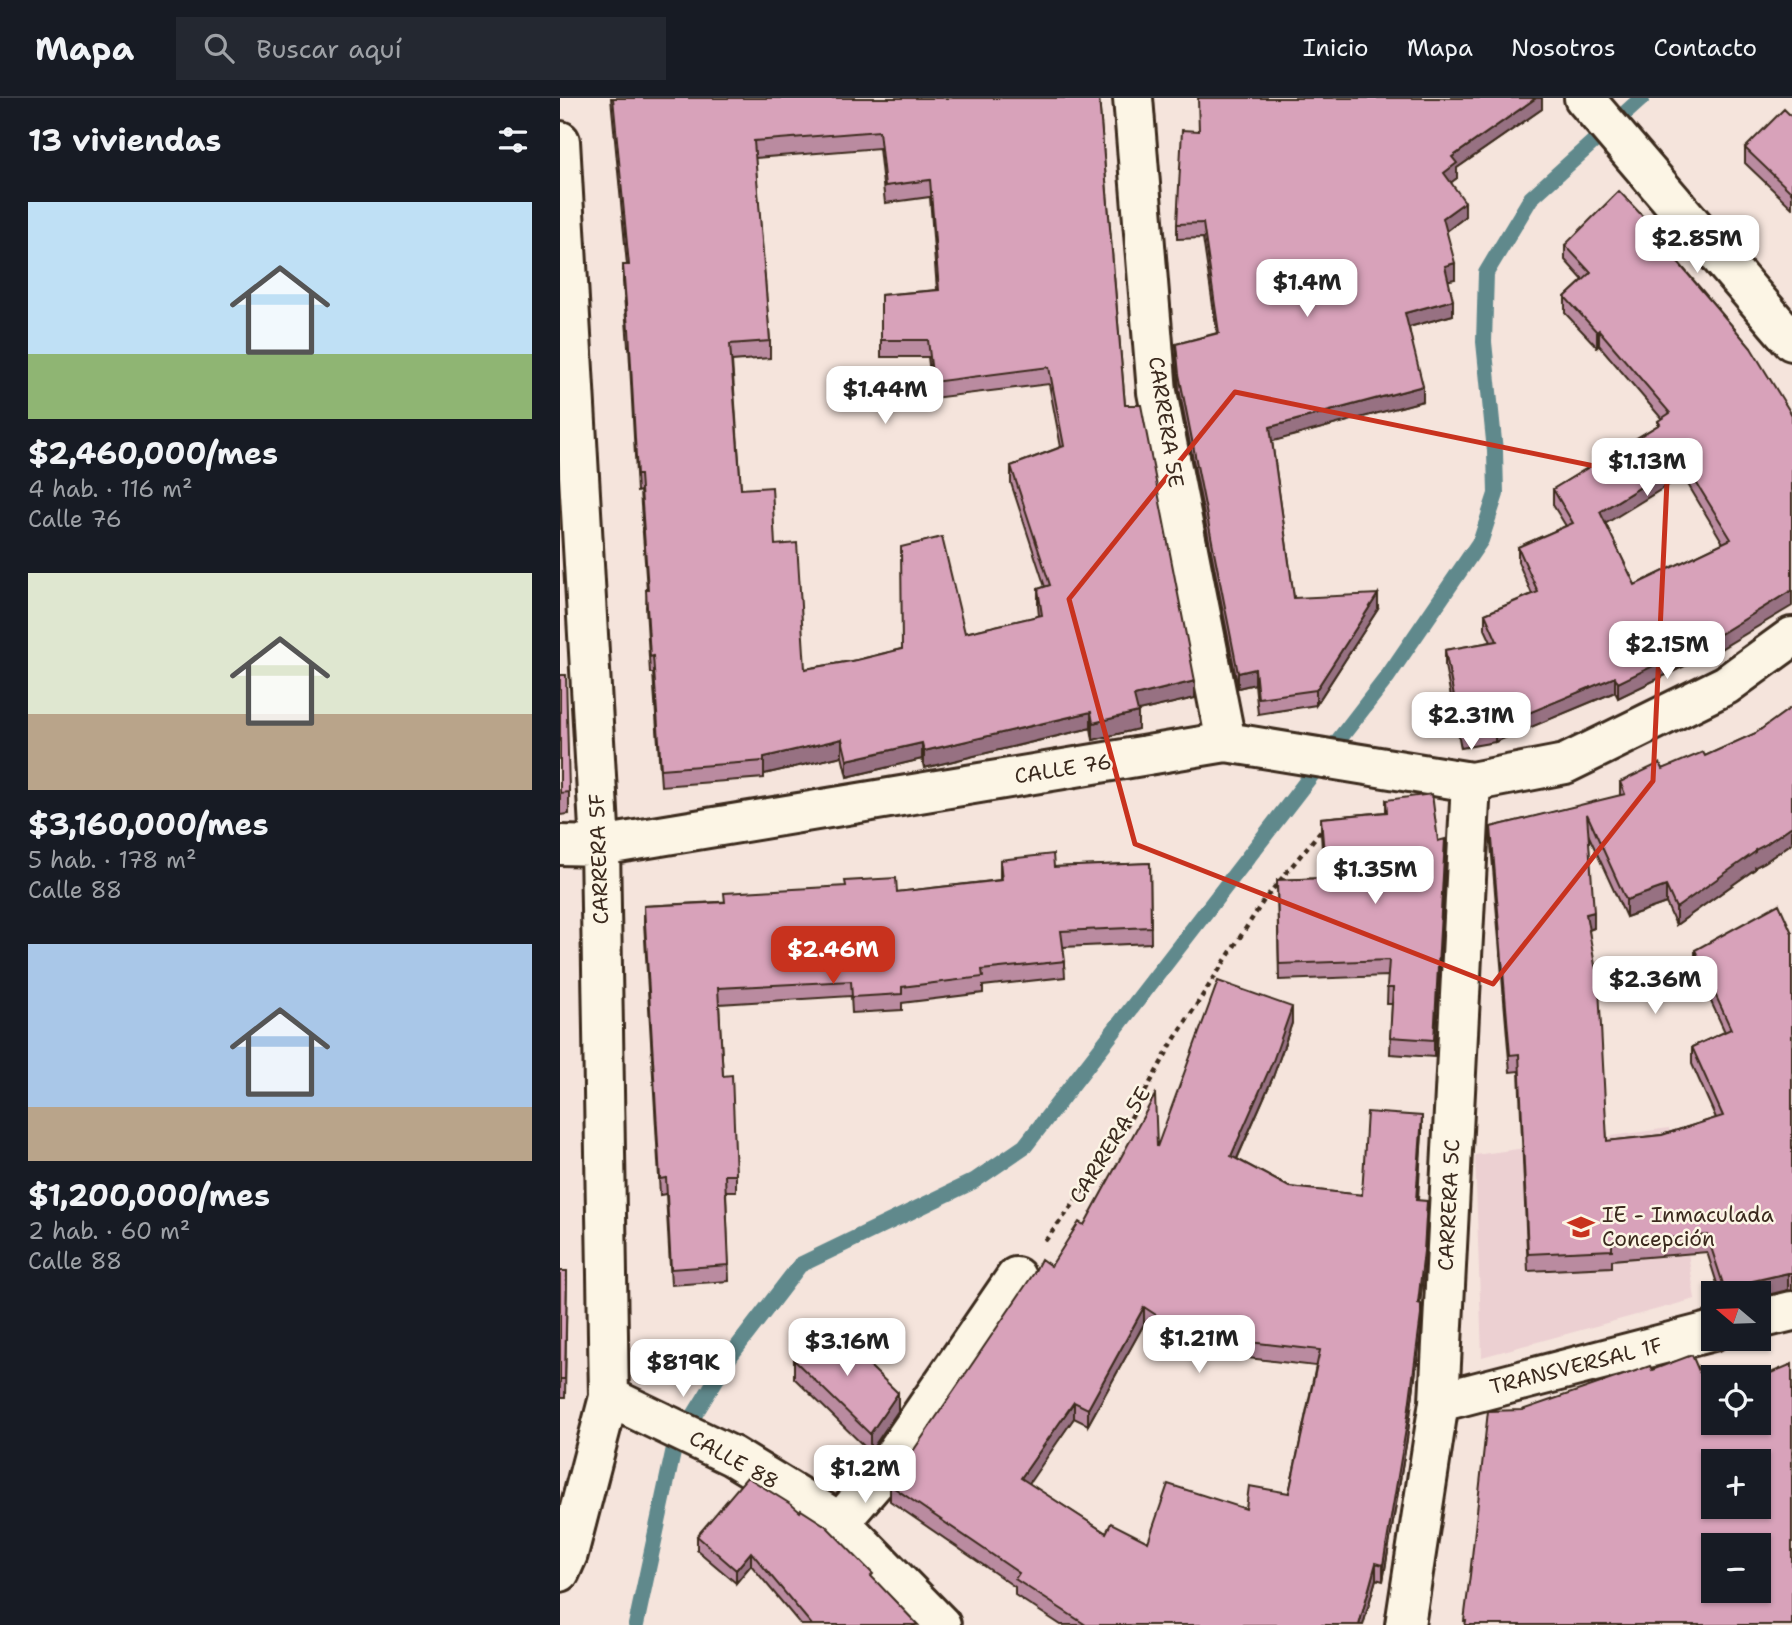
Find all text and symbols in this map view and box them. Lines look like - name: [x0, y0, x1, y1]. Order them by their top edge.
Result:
- search box: [176, 17, 666, 80]
- text: Mapa: [35, 26, 134, 71]
- icon: search: [200, 29, 238, 67]
- text: Buscar aquí: [256, 31, 402, 66]
- text: Inicio: [1303, 32, 1369, 64]
- text: Mapa: [1407, 32, 1473, 64]
- text: Nosotros: [1511, 32, 1616, 64]
- text: Contacto: [1654, 32, 1757, 64]
- text: 13 viviendas: [28, 120, 221, 161]
- icon: filters: [494, 121, 532, 159]
- pin: $2.85M: [1640, 216, 1754, 275]
- text: $2.85M: [1651, 223, 1743, 253]
- icon: home: [217, 247, 343, 373]
- pin: $1.4M: [1258, 260, 1356, 319]
- text: $1.4M: [1272, 267, 1342, 297]
- street label: CARRERA 5E: [1142, 354, 1190, 490]
- pin: $1.44M: [828, 366, 942, 426]
- text: $1.44M: [842, 374, 928, 404]
- text: $2,460,000/mes: [28, 433, 278, 474]
- pin: $1.13M: [1590, 438, 1704, 498]
- text: $1.13M: [1608, 446, 1686, 476]
- text: 4 hab. · 116 m²: [28, 474, 193, 504]
- text: Calle 76: [28, 504, 122, 534]
- icon: home: [217, 618, 343, 744]
- pin: $2.15M: [1610, 622, 1724, 681]
- text: $2.15M: [1625, 629, 1709, 659]
- pin: $2.31M: [1414, 692, 1528, 752]
- text: $2.31M: [1428, 700, 1514, 730]
- street label: CALLE 76: [1012, 747, 1114, 791]
- street label: CARRERA 5F: [583, 793, 615, 925]
- text: $3,160,000/mes: [28, 804, 268, 845]
- text: 5 hab. · 178 m²: [28, 845, 197, 875]
- pin: $1.35M: [1318, 846, 1432, 906]
- text: $1.35M: [1333, 854, 1417, 884]
- text: Calle 88: [28, 875, 122, 905]
- pin: $2.46M: [776, 926, 890, 986]
- text: $2.46M: [787, 934, 879, 964]
- pin: $2.36M: [1598, 956, 1712, 1016]
- text: $2.36M: [1608, 964, 1702, 994]
- icon: home: [217, 989, 343, 1115]
- street label: CARRERA 5E: [1063, 1081, 1157, 1209]
- street label: CARRERA 5C: [1432, 1138, 1466, 1272]
- text: $1,200,000/mes: [28, 1175, 270, 1216]
- place label: IE - Inmaculada Concepción: [1602, 1201, 1774, 1253]
- school or university icon: IE - Inmaculada Concepción: [1566, 1212, 1596, 1242]
- text: 2 hab. · 60 m²: [28, 1216, 190, 1246]
- text: Calle 88: [28, 1246, 122, 1276]
- north arrow: [1701, 1281, 1771, 1351]
- map controls: [1701, 1281, 1771, 1603]
- pin: $1.21M: [1142, 1316, 1256, 1375]
- pin: $3.16M: [790, 1318, 904, 1378]
- text: $1.21M: [1159, 1323, 1239, 1353]
- text: $3.16M: [804, 1326, 890, 1356]
- street label: TRANSVERSAL 1F: [1487, 1331, 1665, 1401]
- pin: $819K: [634, 1340, 732, 1399]
- text: $819K: [646, 1347, 720, 1377]
- button: locate: [1701, 1365, 1771, 1435]
- street label: CALLE 88: [684, 1424, 784, 1496]
- pin: $1.2M: [816, 1446, 914, 1505]
- button: +: [1701, 1449, 1771, 1519]
- text: $1.2M: [830, 1453, 900, 1483]
- button: −: [1701, 1533, 1771, 1603]

